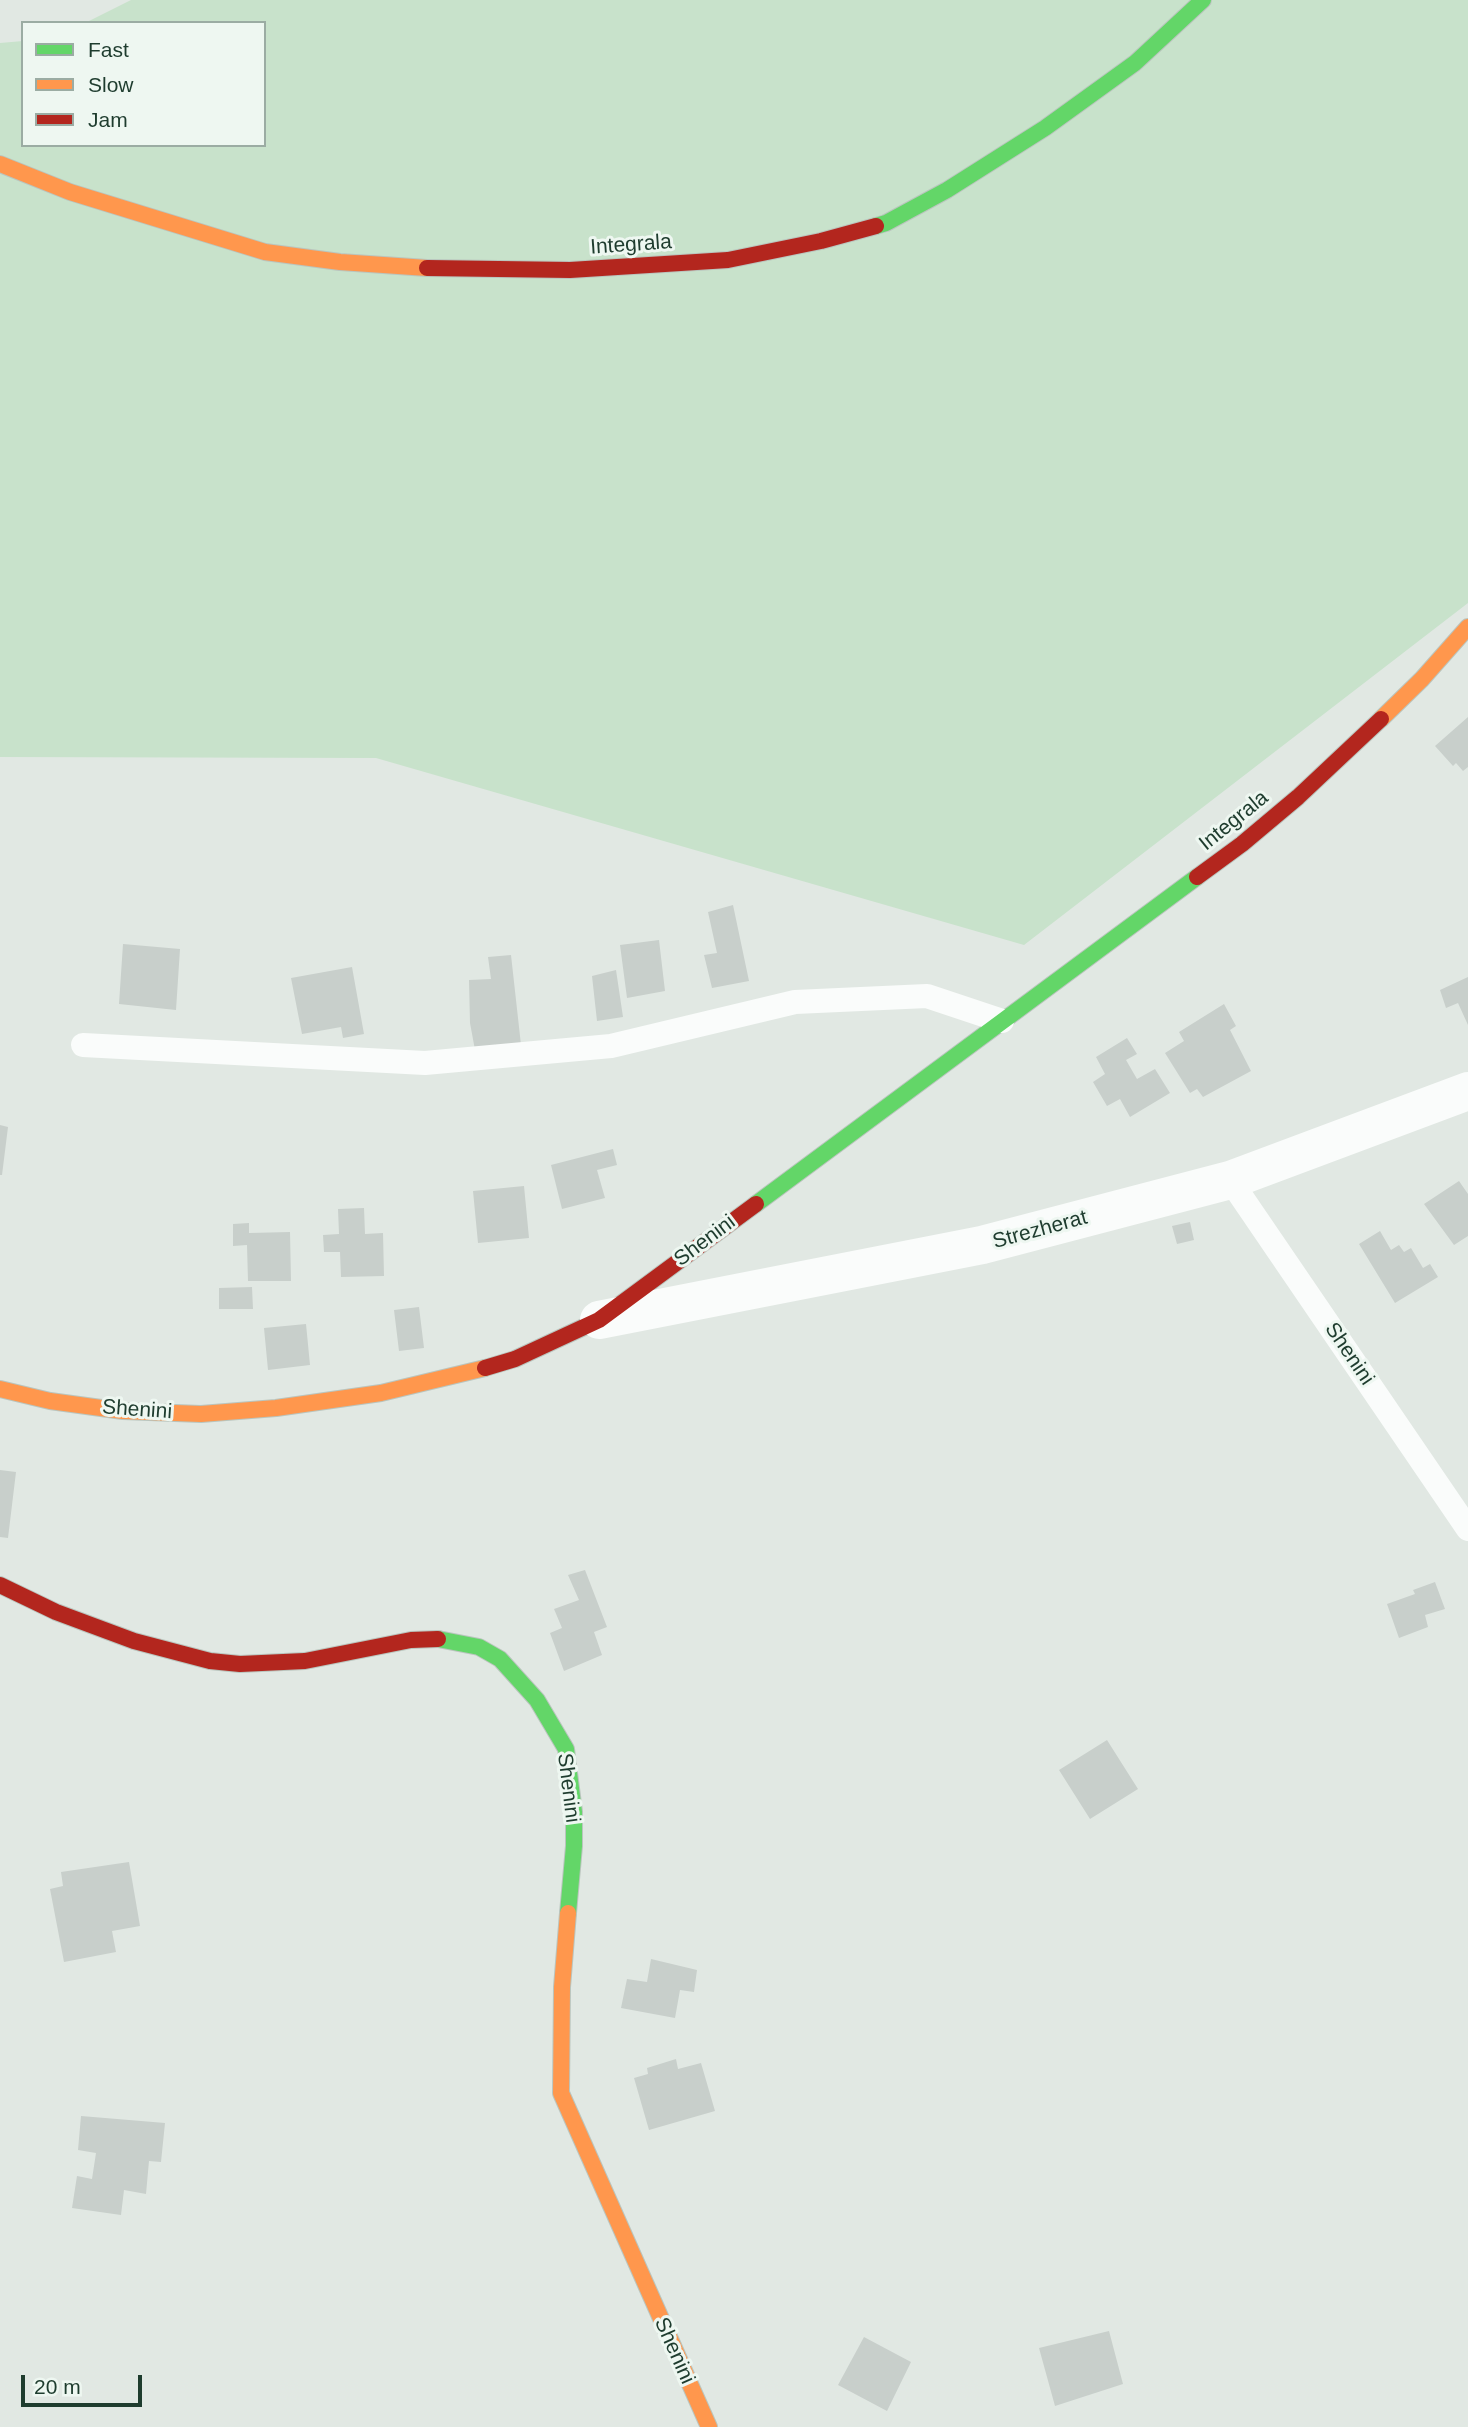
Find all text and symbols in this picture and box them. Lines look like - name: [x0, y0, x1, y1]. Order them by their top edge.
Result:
- legend: [21, 21, 266, 147]
- text: Fast: [88, 38, 129, 61]
- text: Slow: [88, 73, 134, 96]
- text: Jam: [88, 108, 128, 131]
- street label: Integrala: [589, 230, 673, 260]
- street label: Integrala: [1194, 785, 1274, 857]
- street label: Strezherat: [990, 1205, 1090, 1255]
- street label: Shenini: [669, 1210, 741, 1272]
- street label: Shenini: [1319, 1318, 1379, 1390]
- street label: Shenini: [101, 1395, 173, 1425]
- street label: Shenini: [551, 1752, 585, 1824]
- street label: Shenini: [648, 2314, 700, 2388]
- scale bar: [24, 2360, 145, 2404]
- text: 20 m: [34, 2375, 81, 2398]

